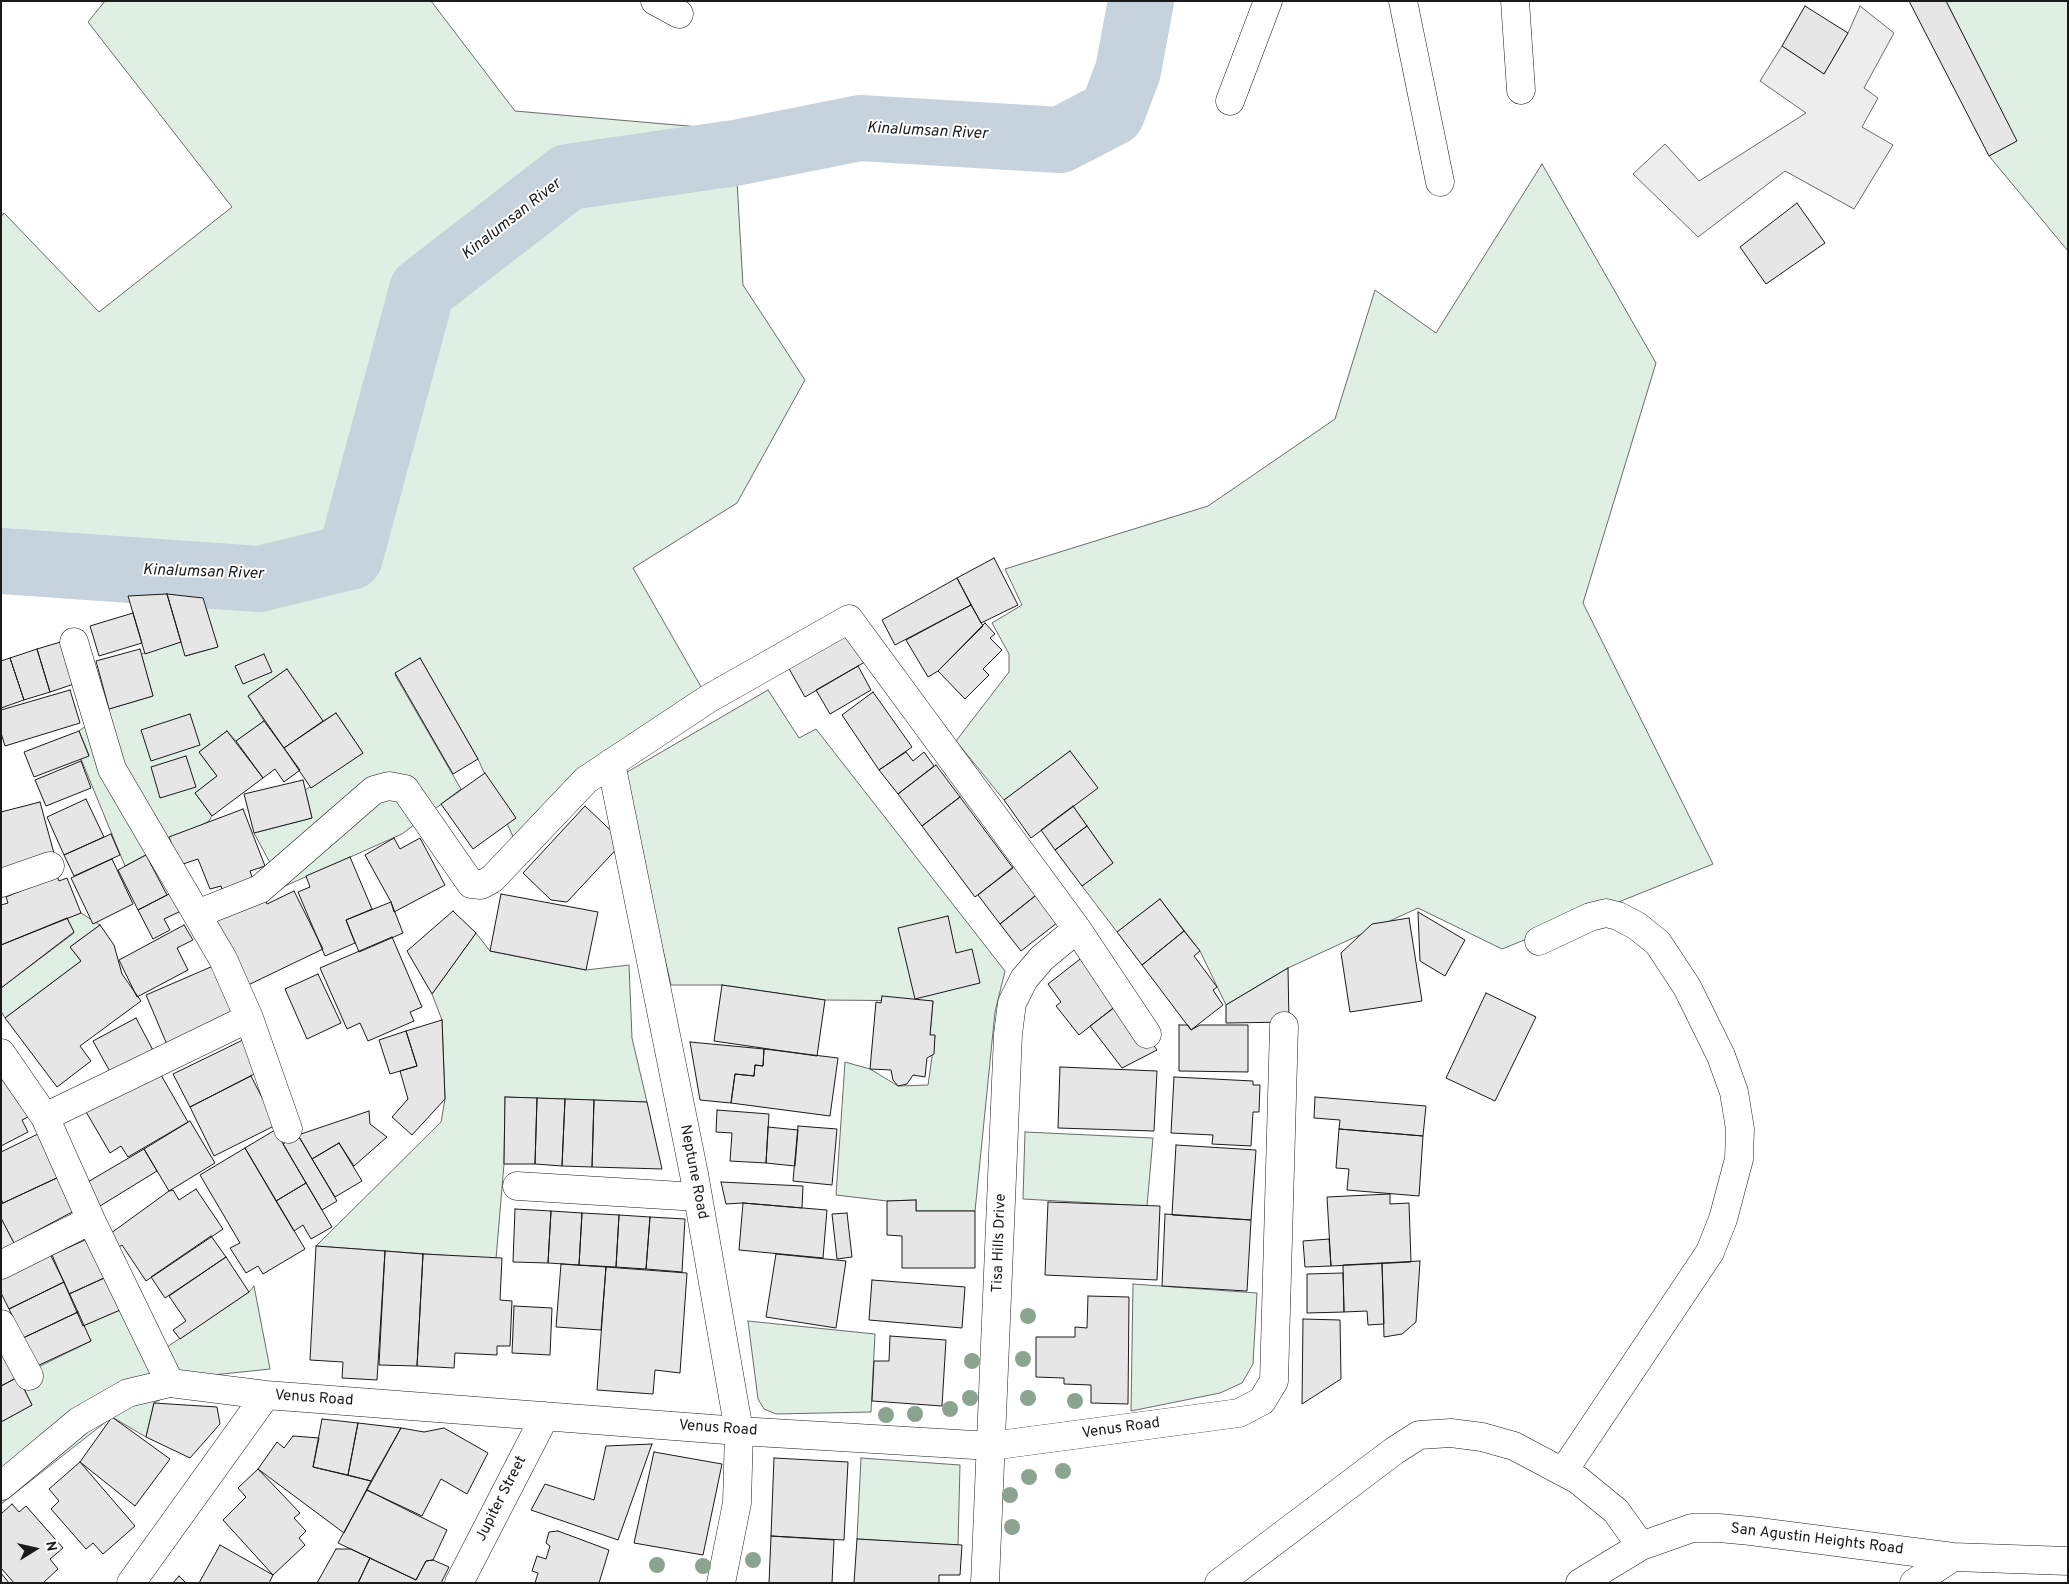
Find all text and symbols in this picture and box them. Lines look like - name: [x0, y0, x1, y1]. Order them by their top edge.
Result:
- water label: Kinalumsan River: [866, 119, 988, 145]
- water label: Kinalumsan River: [458, 175, 566, 265]
- water label: Kinalumsan River: [142, 561, 264, 585]
- street label: Neptune Road: [675, 1123, 711, 1221]
- street label: Tisa Hills Drive: [989, 1193, 1011, 1293]
- street label: Venus Road: [274, 1387, 354, 1411]
- street label: Venus Road: [1081, 1415, 1161, 1443]
- street label: Venus Road: [678, 1417, 758, 1441]
- street label: Jupiter Street: [473, 1453, 531, 1545]
- street label: San Agustin Heights Road: [1730, 1520, 1904, 1560]
- north arrow: [10, 1524, 60, 1574]
- text: N: [41, 1540, 60, 1553]

